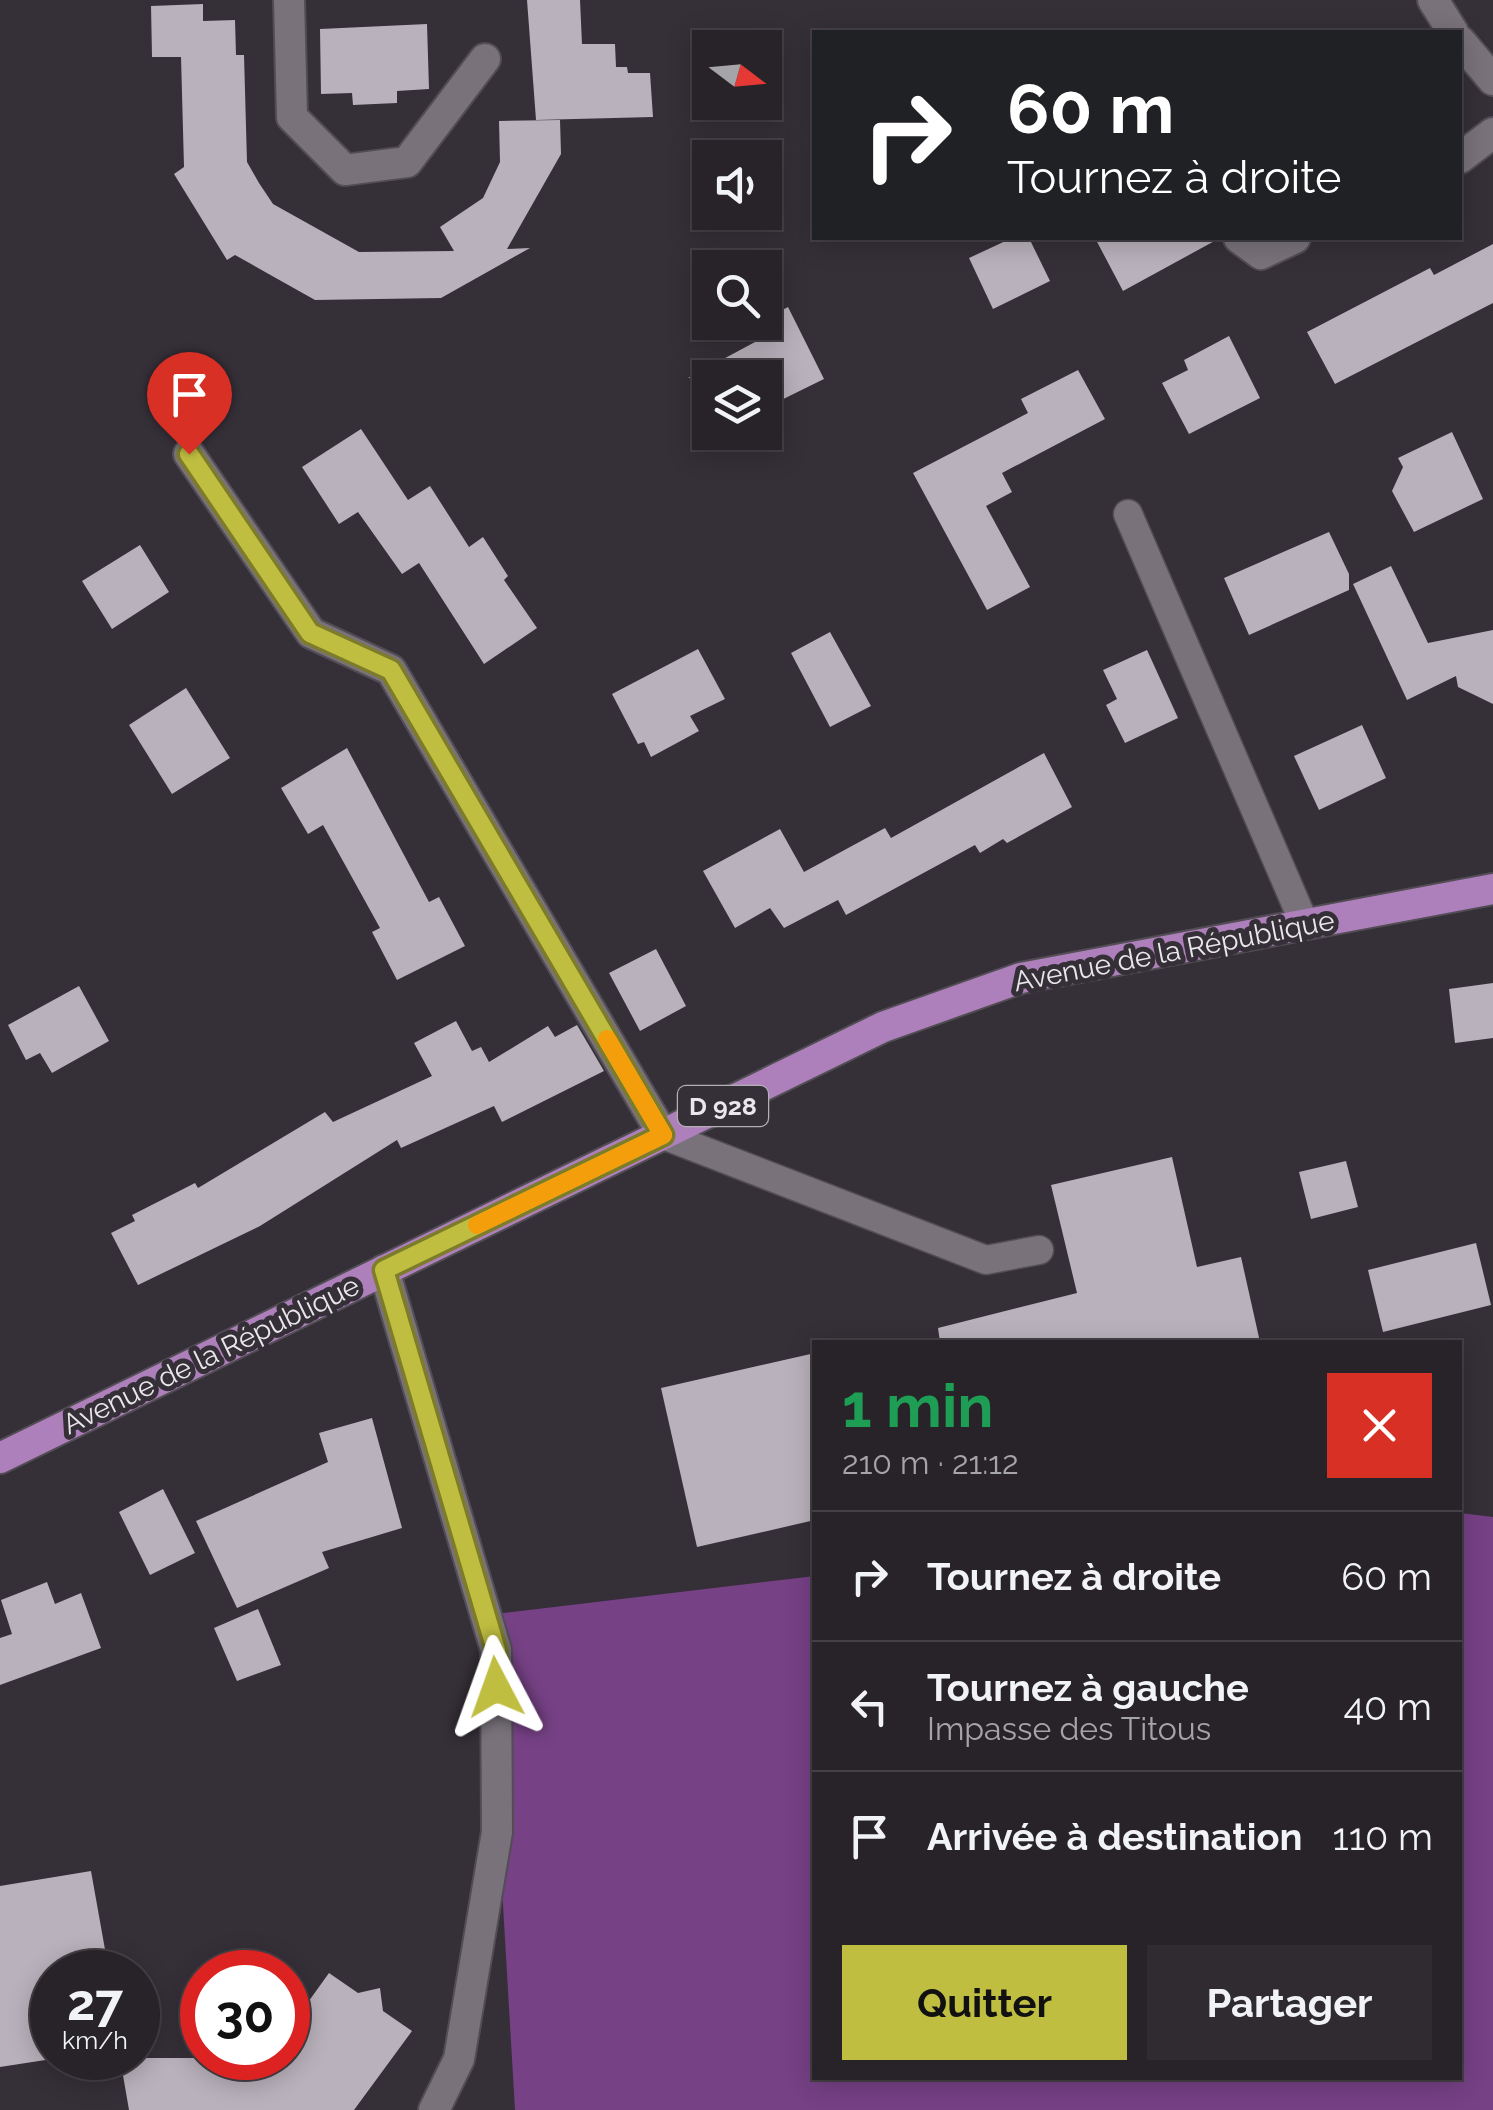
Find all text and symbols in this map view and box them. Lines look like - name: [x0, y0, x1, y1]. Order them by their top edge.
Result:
- north arrow: [692, 30, 782, 120]
- map controls: [692, 30, 782, 450]
- text: 60 m: [1007, 67, 1174, 149]
- icon: right: [842, 70, 972, 200]
- button: sound: [692, 140, 782, 230]
- text: Tournez à droite: [1007, 151, 1341, 204]
- button: search: [692, 250, 782, 340]
- pin: [147, 352, 232, 455]
- button: layers: [692, 360, 782, 450]
- icon: arrive: [162, 367, 217, 422]
- street label: Avenue de la République: [1011, 904, 1337, 998]
- road number: D 928: [678, 1086, 768, 1126]
- street label: Avenue de la République: [57, 1269, 365, 1441]
- text: 1 min: [842, 1371, 993, 1441]
- button: close: [1327, 1373, 1432, 1478]
- text: 210 m · 21:12: [842, 1444, 1019, 1481]
- icon: right: [842, 1549, 897, 1604]
- text: Tournez à droite: [927, 1554, 1221, 1599]
- text: 60 m: [1341, 1554, 1432, 1599]
- position arrow: [444, 1635, 548, 1739]
- text: Tournez à gauche: [927, 1665, 1249, 1710]
- icon: left: [842, 1679, 897, 1734]
- text: 40 m: [1343, 1684, 1432, 1729]
- text: Impasse des Titous: [927, 1710, 1211, 1747]
- icon: arrive: [842, 1809, 897, 1864]
- text: Arrivée à destination: [927, 1814, 1303, 1859]
- text: 110 m: [1333, 1814, 1433, 1859]
- button: Quitter: [842, 1945, 1127, 2060]
- button: Partager: [1147, 1945, 1432, 2060]
- speed limit sign: 30: [180, 1950, 310, 2080]
- text: 27: [67, 1973, 123, 2032]
- text: km/h: [62, 2025, 128, 2055]

